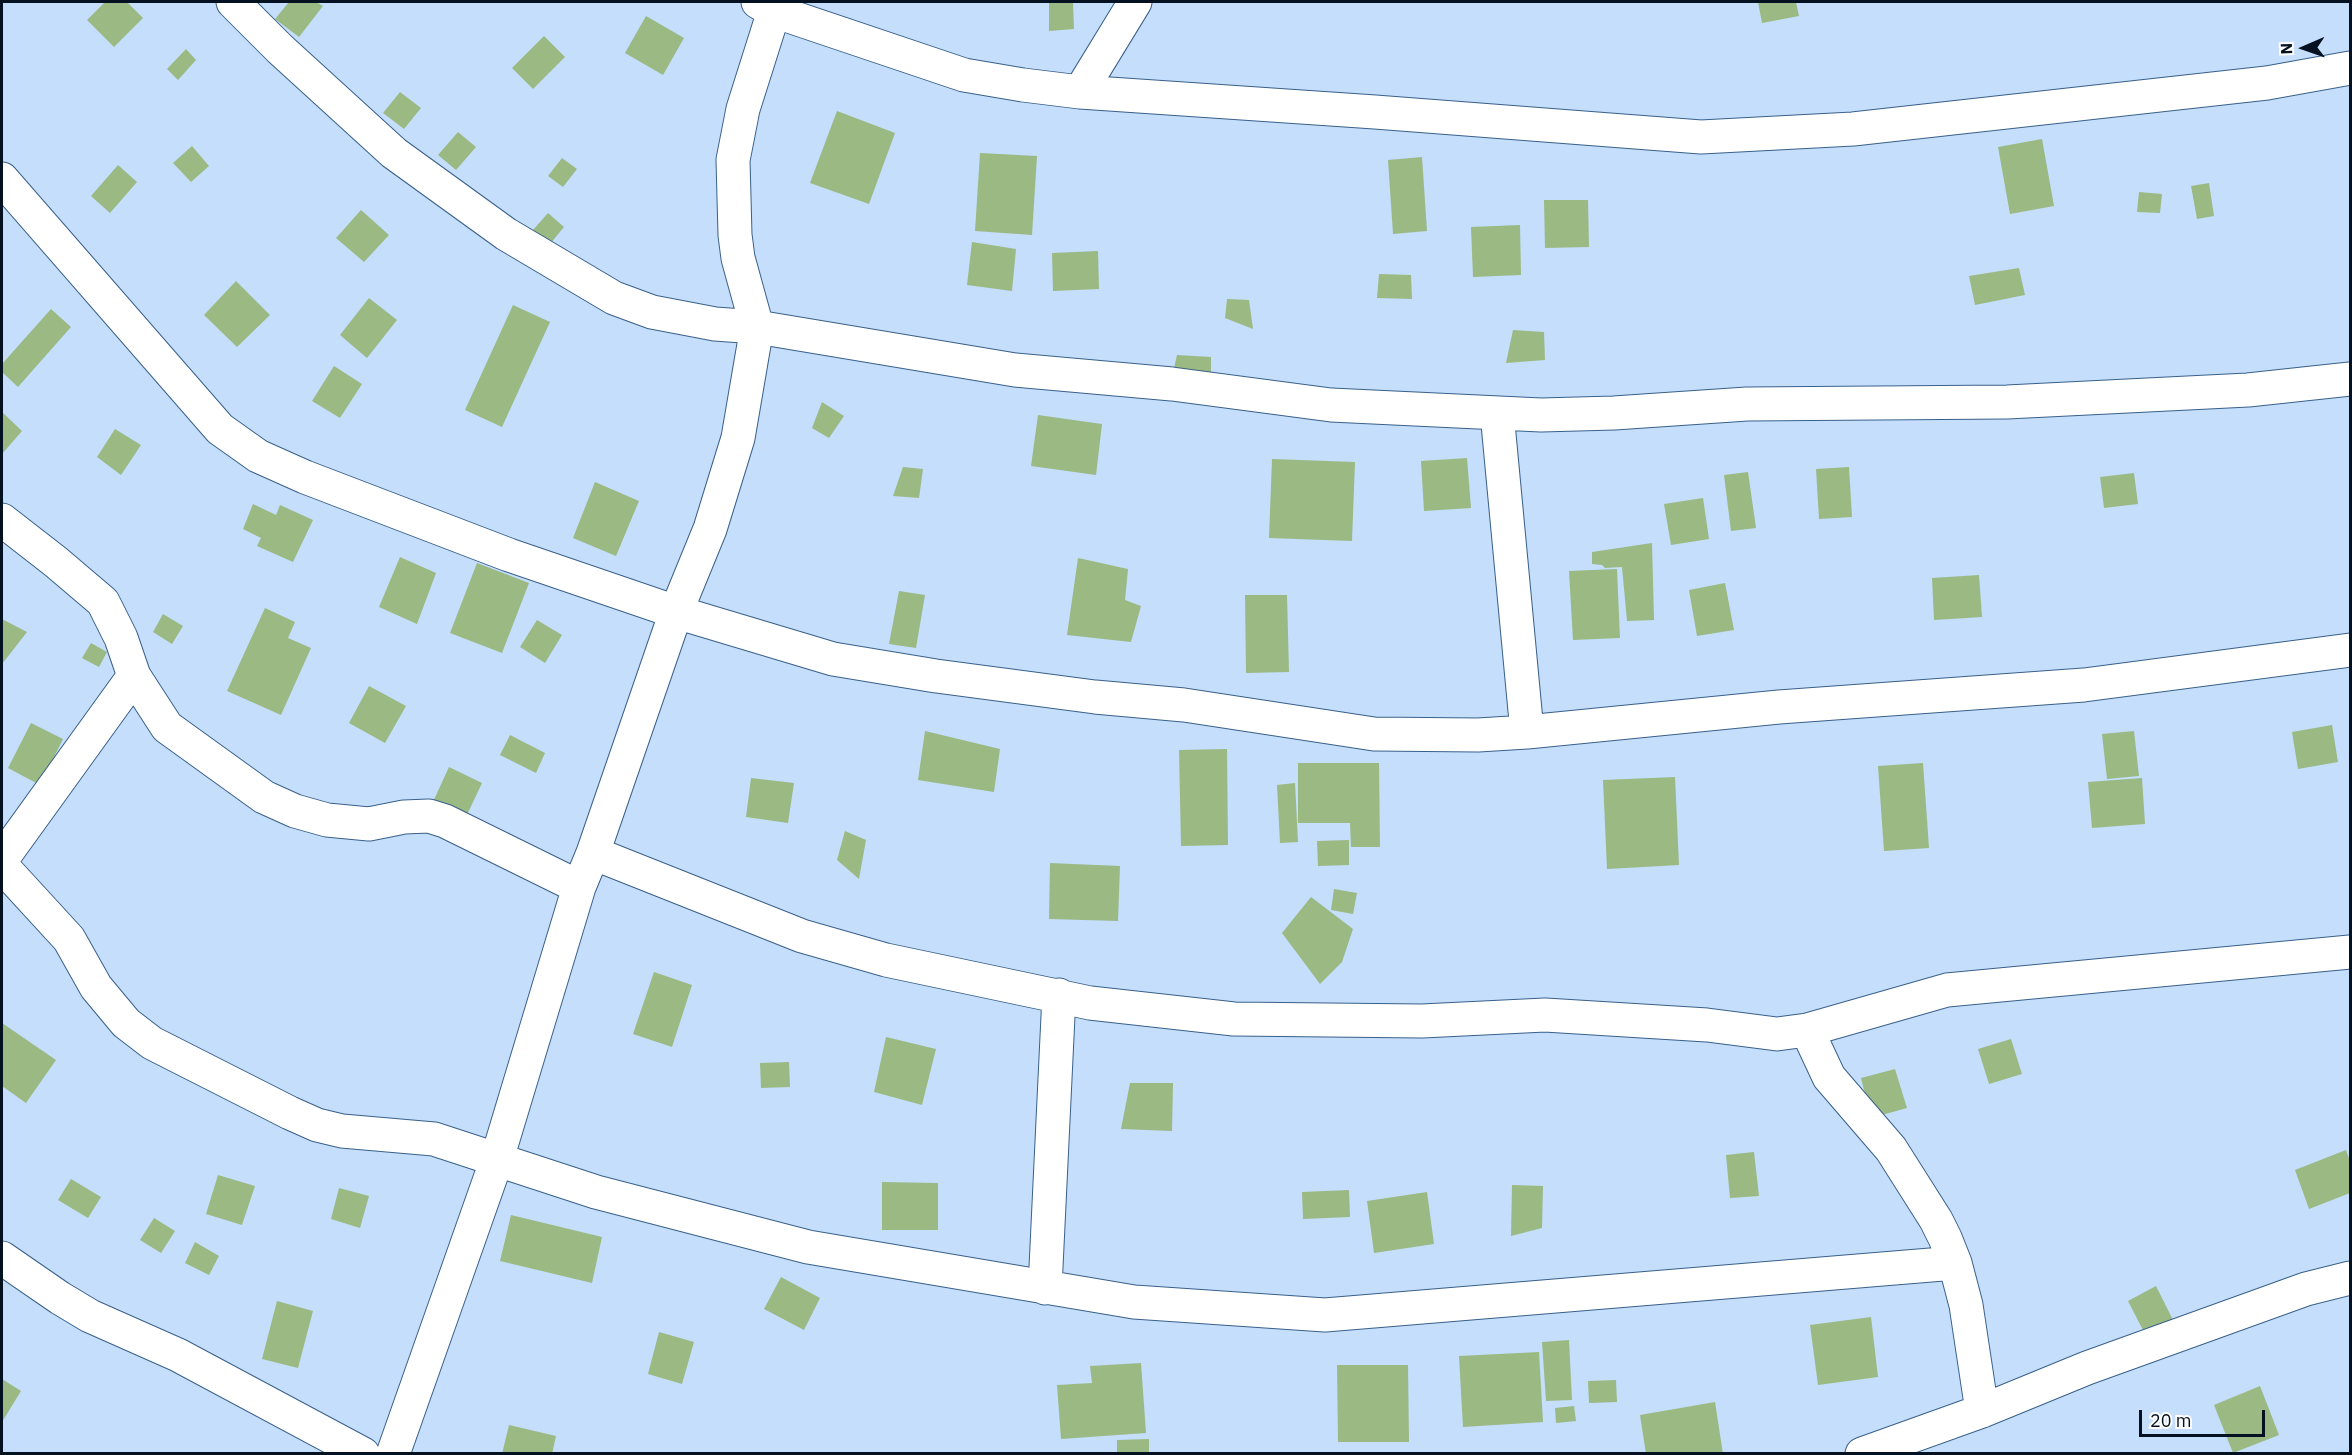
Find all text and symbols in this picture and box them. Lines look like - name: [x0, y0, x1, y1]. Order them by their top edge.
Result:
- north arrow: [2274, 18, 2334, 78]
- text: N: [2276, 42, 2296, 55]
- scale bar: [2142, 1398, 2268, 1436]
- text: 20 m: [2150, 1409, 2192, 1432]

